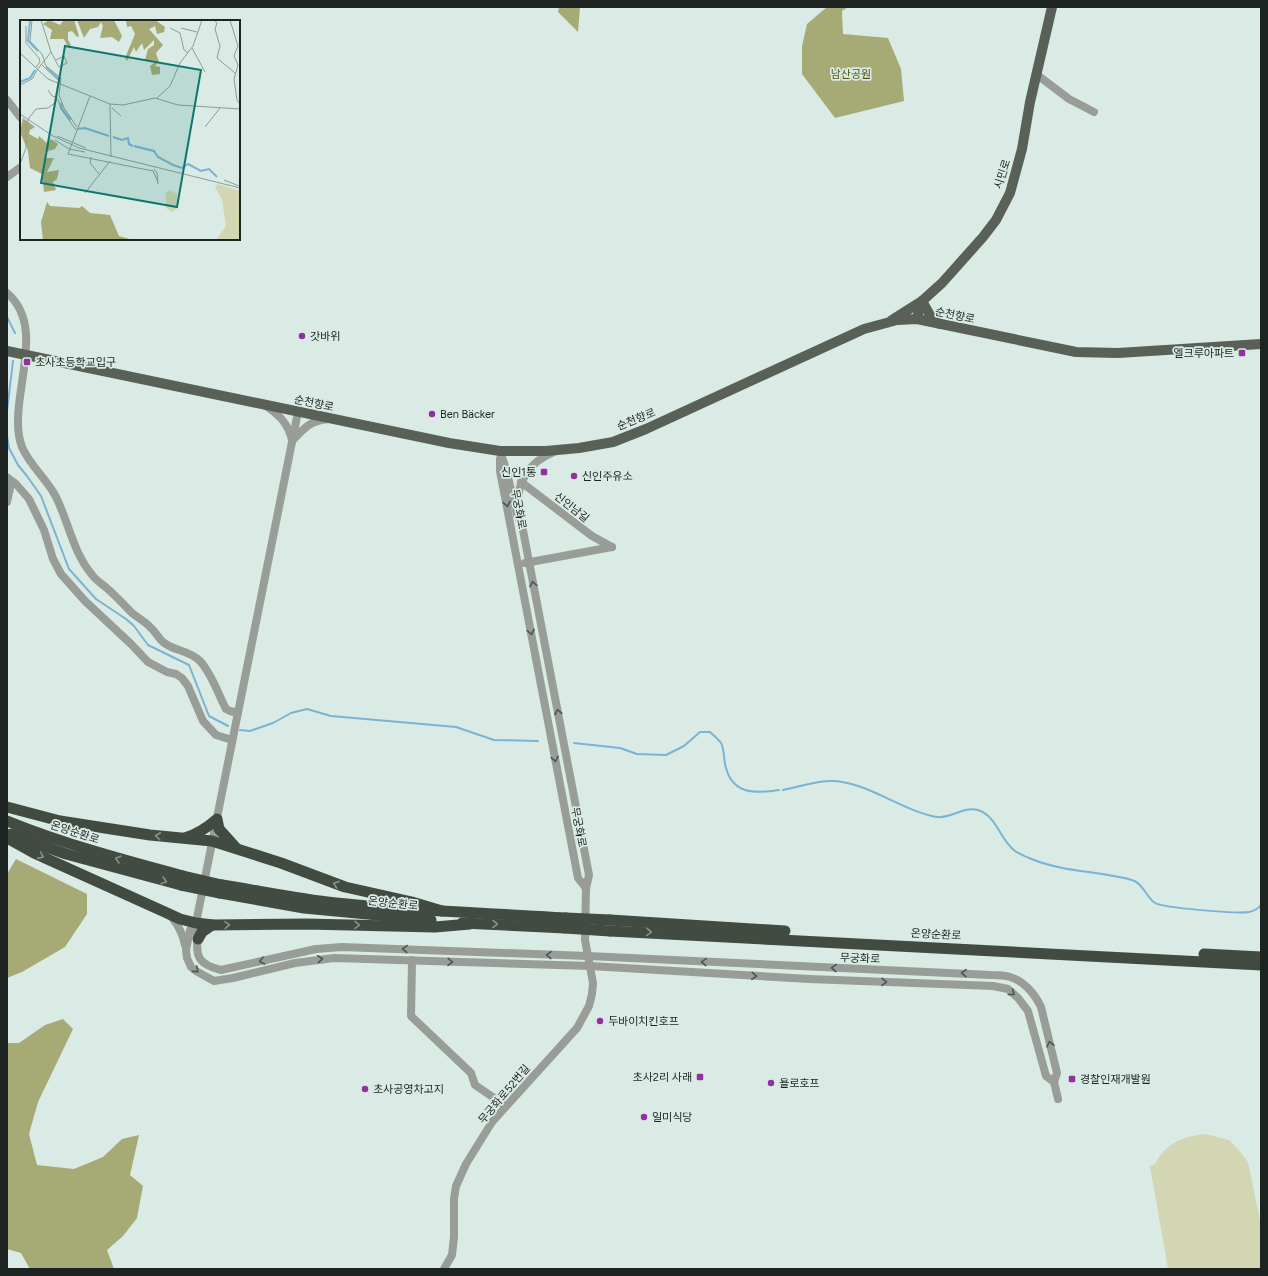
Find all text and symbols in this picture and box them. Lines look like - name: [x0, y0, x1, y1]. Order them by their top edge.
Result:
- inset map: [20, 20, 240, 240]
- park label: 남산공원: [831, 68, 871, 81]
- street label: 시민로: [992, 158, 1013, 191]
- street label: 순천향로: [934, 305, 976, 326]
- place label: 갓바위: [310, 330, 340, 343]
- marker: 갓바위: [297, 331, 307, 341]
- place label: 엘크루아파트: [1173, 347, 1234, 360]
- marker: 엘크루아파트: [1237, 348, 1247, 358]
- place label: 초사초등학교입구: [35, 356, 116, 369]
- marker: 초사초등학교입구: [22, 357, 32, 367]
- street label: 순천향로: [293, 393, 335, 414]
- street label: 순천향로: [615, 406, 657, 433]
- place label: Ben Bäcker: [440, 408, 495, 421]
- marker: Ben Bäcker: [427, 409, 437, 419]
- place label: 신인1통: [501, 466, 536, 479]
- marker: 신인1통: [539, 467, 549, 477]
- place label: 신인주유소: [582, 470, 633, 483]
- marker: 신인주유소: [569, 471, 579, 481]
- street label: 무궁화로: [508, 488, 529, 530]
- street label: 신인남길: [552, 490, 592, 525]
- one-way arrow: [502, 501, 510, 507]
- one-way arrow: [530, 581, 538, 588]
- one-way arrow: [526, 628, 535, 635]
- one-way arrow: [554, 709, 562, 715]
- one-way arrow: [550, 756, 559, 762]
- street label: 무궁화로: [568, 806, 589, 848]
- street label: 온양순환로: [49, 818, 101, 846]
- one-way arrow: [155, 831, 161, 840]
- one-way arrow: [37, 851, 45, 859]
- one-way arrow: [115, 855, 122, 864]
- one-way arrow: [161, 876, 168, 885]
- one-way arrow: [333, 880, 340, 888]
- street label: 온양순환로: [367, 894, 419, 913]
- one-way arrow: [492, 920, 498, 928]
- one-way arrow: [224, 921, 230, 929]
- one-way arrow: [354, 921, 360, 929]
- street label: 온양순환로: [910, 927, 962, 942]
- one-way arrow: [646, 928, 652, 937]
- one-way arrow: [402, 945, 408, 953]
- one-way arrow: [546, 950, 552, 959]
- street label: 무궁화로: [840, 951, 880, 966]
- one-way arrow: [317, 955, 323, 964]
- one-way arrow: [259, 956, 266, 965]
- one-way arrow: [447, 957, 453, 966]
- one-way arrow: [701, 958, 707, 966]
- one-way arrow: [831, 964, 837, 972]
- one-way arrow: [191, 965, 198, 972]
- one-way arrow: [961, 969, 967, 978]
- one-way arrow: [751, 972, 757, 980]
- one-way arrow: [881, 978, 887, 986]
- one-way arrow: [1008, 989, 1015, 996]
- place label: 두바이치킨호프: [608, 1015, 679, 1028]
- marker: 두바이치킨호프: [595, 1016, 605, 1026]
- one-way arrow: [1047, 1041, 1055, 1047]
- street label: 무궁화로52번길: [476, 1062, 533, 1127]
- place label: 초사2리 사래: [633, 1071, 692, 1084]
- marker: 초사2리 사래: [695, 1072, 705, 1082]
- place label: 경찰인재개발원: [1080, 1073, 1151, 1086]
- marker: 경찰인재개발원: [1067, 1074, 1077, 1084]
- place label: 욜로호프: [779, 1077, 819, 1090]
- marker: 욜로호프: [766, 1078, 776, 1088]
- place label: 초사공영차고지: [373, 1083, 444, 1096]
- marker: 초사공영차고지: [360, 1084, 370, 1094]
- place label: 일미식당: [652, 1111, 692, 1124]
- marker: 일미식당: [639, 1112, 649, 1122]

